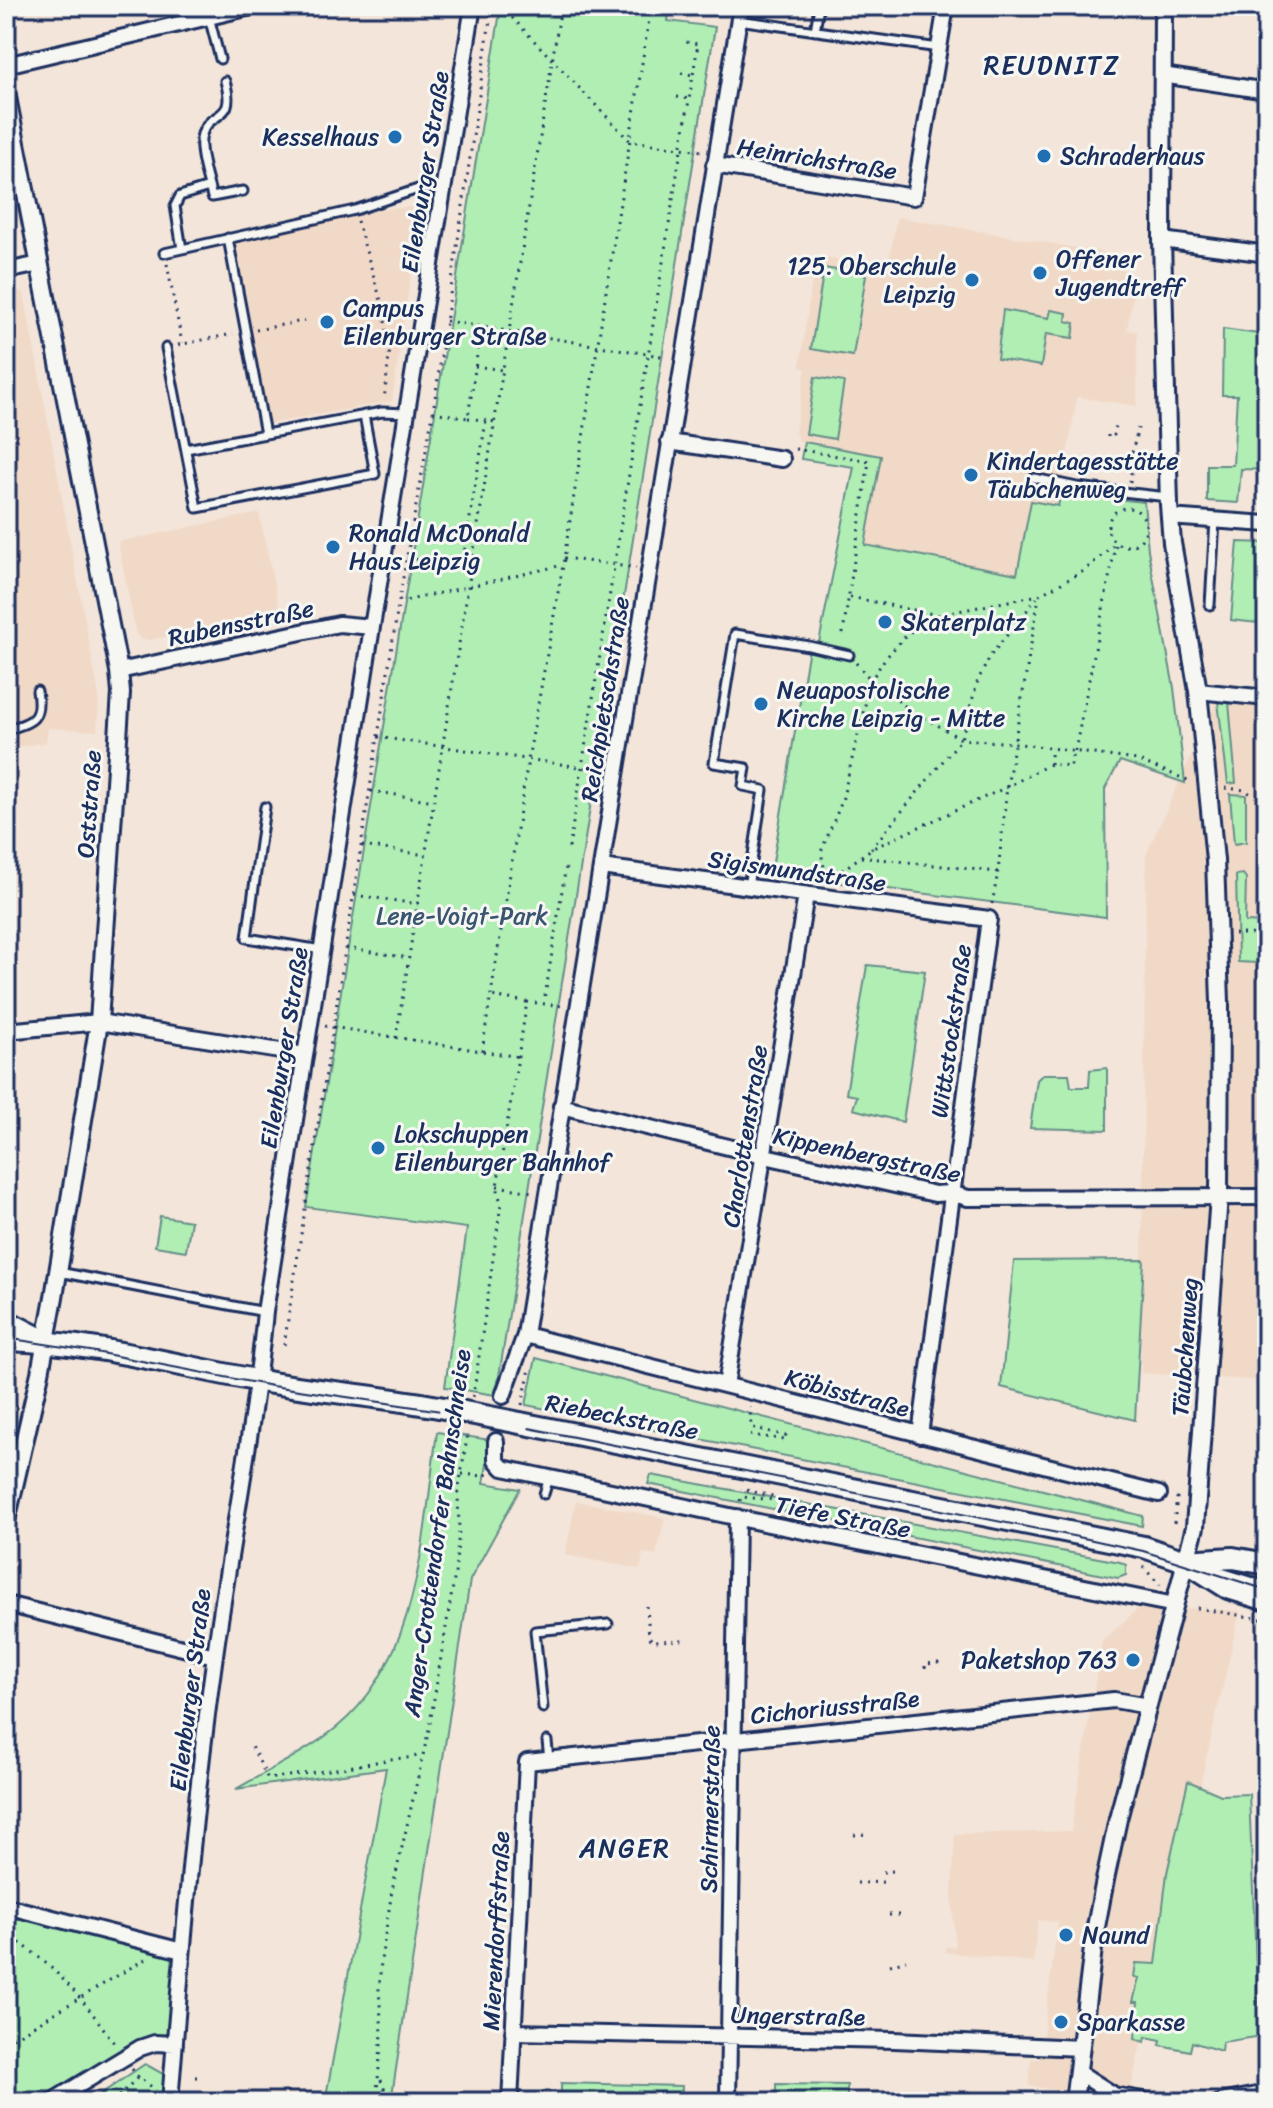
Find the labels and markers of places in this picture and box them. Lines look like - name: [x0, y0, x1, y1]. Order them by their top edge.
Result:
- place label: Kesselhaus: [262, 116, 379, 158]
- marker: Kesselhaus: [386, 128, 404, 146]
- place label: Schraderhaus: [1060, 135, 1206, 177]
- marker: Schraderhaus: [1035, 147, 1053, 165]
- place label: Offener Jugendtreff: [1055, 238, 1187, 308]
- place label: 125. Oberschule Leipzig: [787, 245, 956, 315]
- marker: Offener Jugendtreff: [1031, 264, 1049, 282]
- marker: 125. Oberschule Leipzig: [963, 271, 981, 289]
- place label: Campus Eilenburger Straße: [343, 287, 547, 357]
- marker: Campus Eilenburger Straße: [318, 313, 336, 331]
- place label: Kindertagesstätte Täubchenweg: [987, 440, 1179, 510]
- marker: Kindertagesstätte Täubchenweg: [962, 466, 980, 484]
- place label: Ronald McDonald Haus Leipzig: [349, 512, 531, 582]
- marker: Ronald McDonald Haus Leipzig: [324, 538, 342, 556]
- place label: Skaterplatz: [901, 601, 1027, 643]
- marker: Skaterplatz: [876, 613, 894, 631]
- place label: Neuapostolische Kirche Leipzig - Mitte: [777, 669, 1005, 739]
- marker: Neuapostolische Kirche Leipzig - Mitte: [752, 695, 770, 713]
- place label: Lokschuppen Eilenburger Bahnhof: [394, 1113, 613, 1183]
- marker: Lokschuppen Eilenburger Bahnhof: [369, 1139, 387, 1157]
- place label: Paketshop 763: [961, 1639, 1117, 1681]
- marker: Paketshop 763: [1124, 1651, 1142, 1669]
- place label: Naund: [1082, 1914, 1150, 1956]
- marker: Naund: [1057, 1926, 1075, 1944]
- place label: Sparkasse: [1077, 2001, 1186, 2043]
- marker: Sparkasse: [1052, 2013, 1070, 2031]

